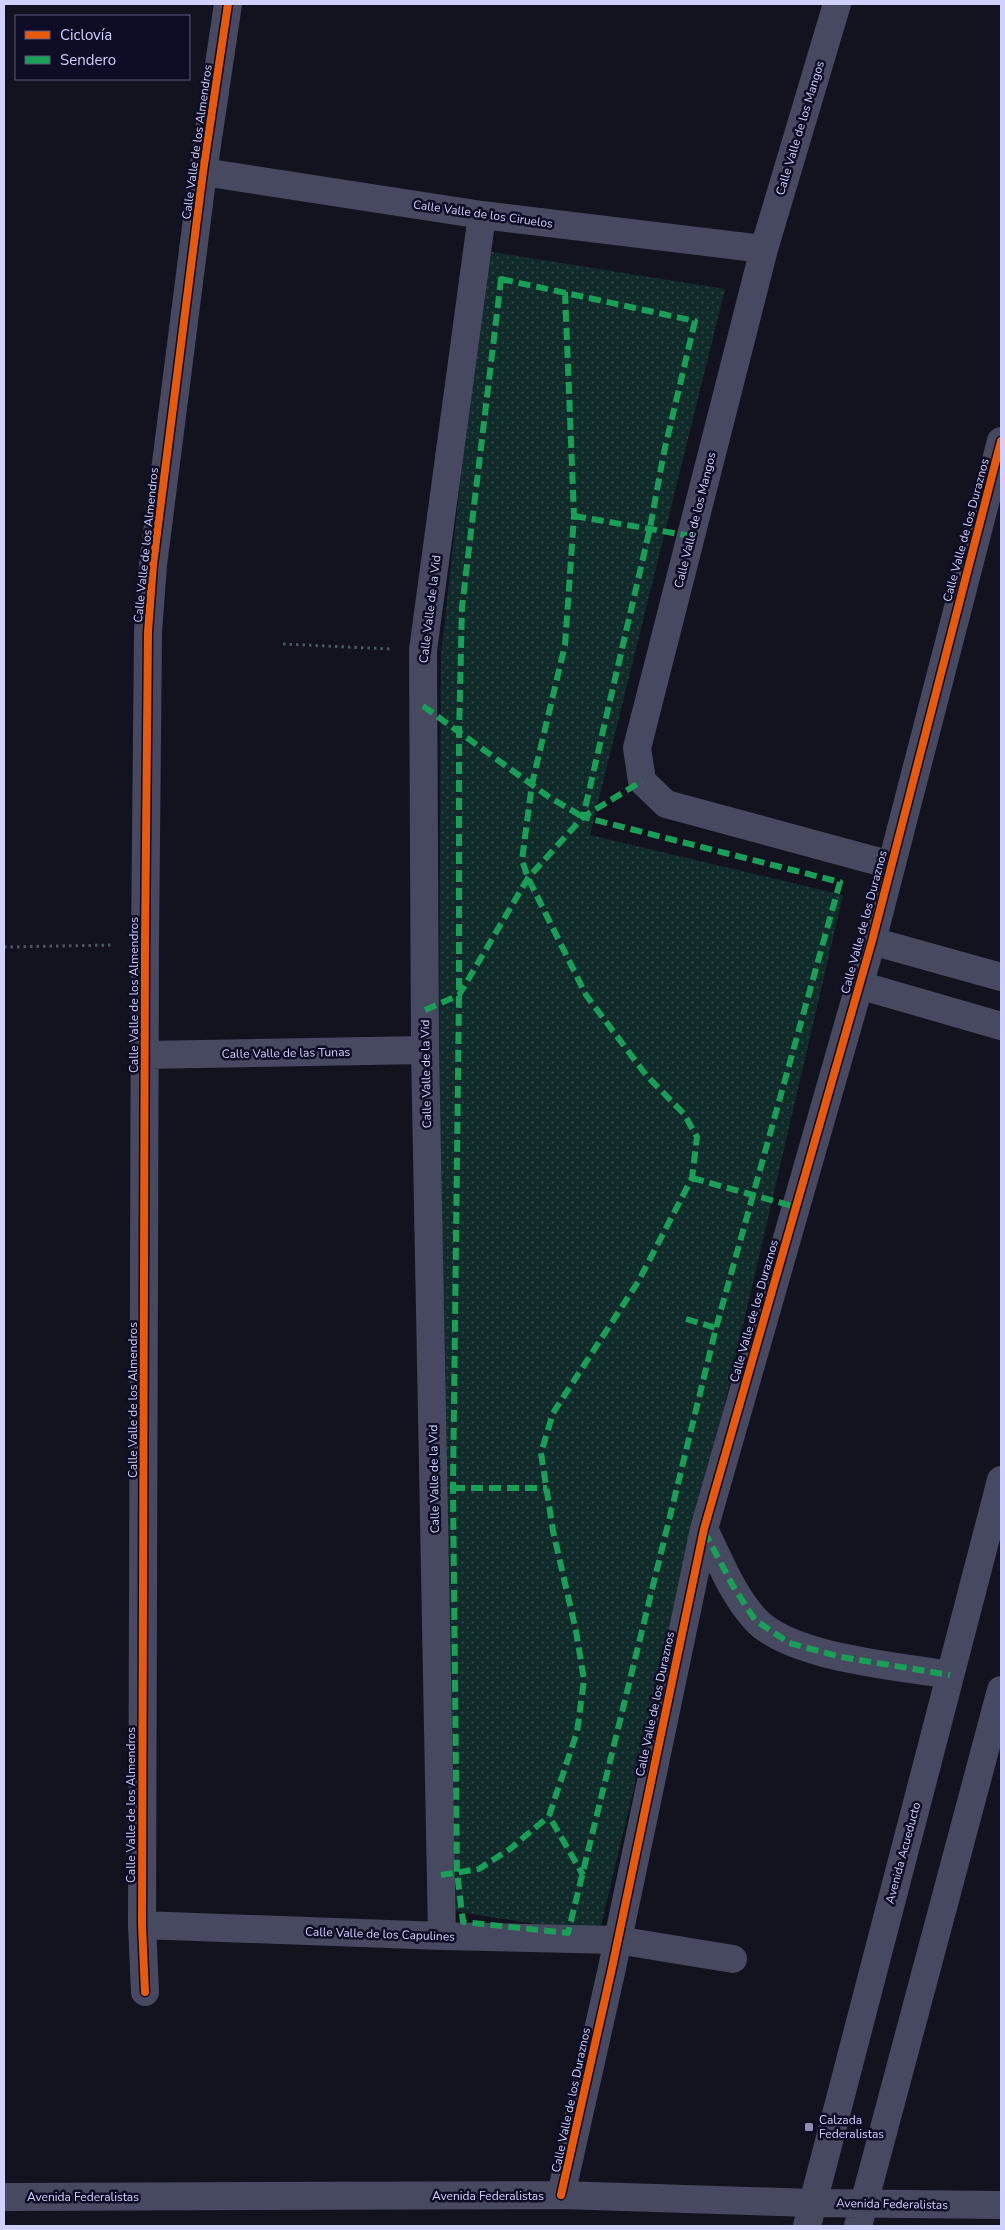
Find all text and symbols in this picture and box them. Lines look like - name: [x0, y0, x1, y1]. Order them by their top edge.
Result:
- legend: [15, 15, 190, 80]
- text: Ciclovía: [60, 25, 112, 45]
- text: Sendero: [60, 50, 116, 70]
- street label: Calle Valle de los Mangos: [772, 59, 828, 197]
- street label: Calle Valle de los Almendros: [178, 63, 216, 220]
- street label: Calle Valle de los Ciruelos: [412, 196, 554, 232]
- street label: Calle Valle de los Mangos: [670, 450, 720, 590]
- street label: Calle Valle de los Duraznos: [939, 456, 993, 603]
- street label: Calle Valle de los Almendros: [130, 466, 162, 623]
- street label: Calle Valle de la Vid: [415, 554, 445, 664]
- street label: Calle Valle de los Duraznos: [837, 848, 891, 995]
- street label: Calle Valle de los Almendros: [126, 917, 142, 1073]
- street label: Calle Valle de la Vid: [417, 1020, 435, 1128]
- street label: Calle Valle de las Tunas: [222, 1044, 351, 1062]
- street label: Calle Valle de los Duraznos: [726, 1238, 782, 1384]
- street label: Calle Valle de los Almendros: [125, 1322, 141, 1478]
- street label: Calle Valle de la Vid: [425, 1425, 443, 1533]
- street label: Calle Valle de los Duraznos: [632, 1630, 678, 1778]
- street label: Calle Valle de los Almendros: [123, 1727, 139, 1883]
- street label: Avenida Acueducto: [882, 1800, 924, 1906]
- street label: Calle Valle de los Capulines: [305, 1923, 455, 1945]
- street label: Calle Valle de los Duraznos: [548, 2026, 594, 2174]
- place label: Calzada Federalistas: [819, 2112, 884, 2142]
- marker: Calzada Federalistas: [803, 2121, 815, 2133]
- street label: Avenida Federalistas: [432, 2188, 544, 2204]
- street label: Avenida Federalistas: [27, 2189, 139, 2205]
- street label: Avenida Federalistas: [836, 2195, 948, 2213]

